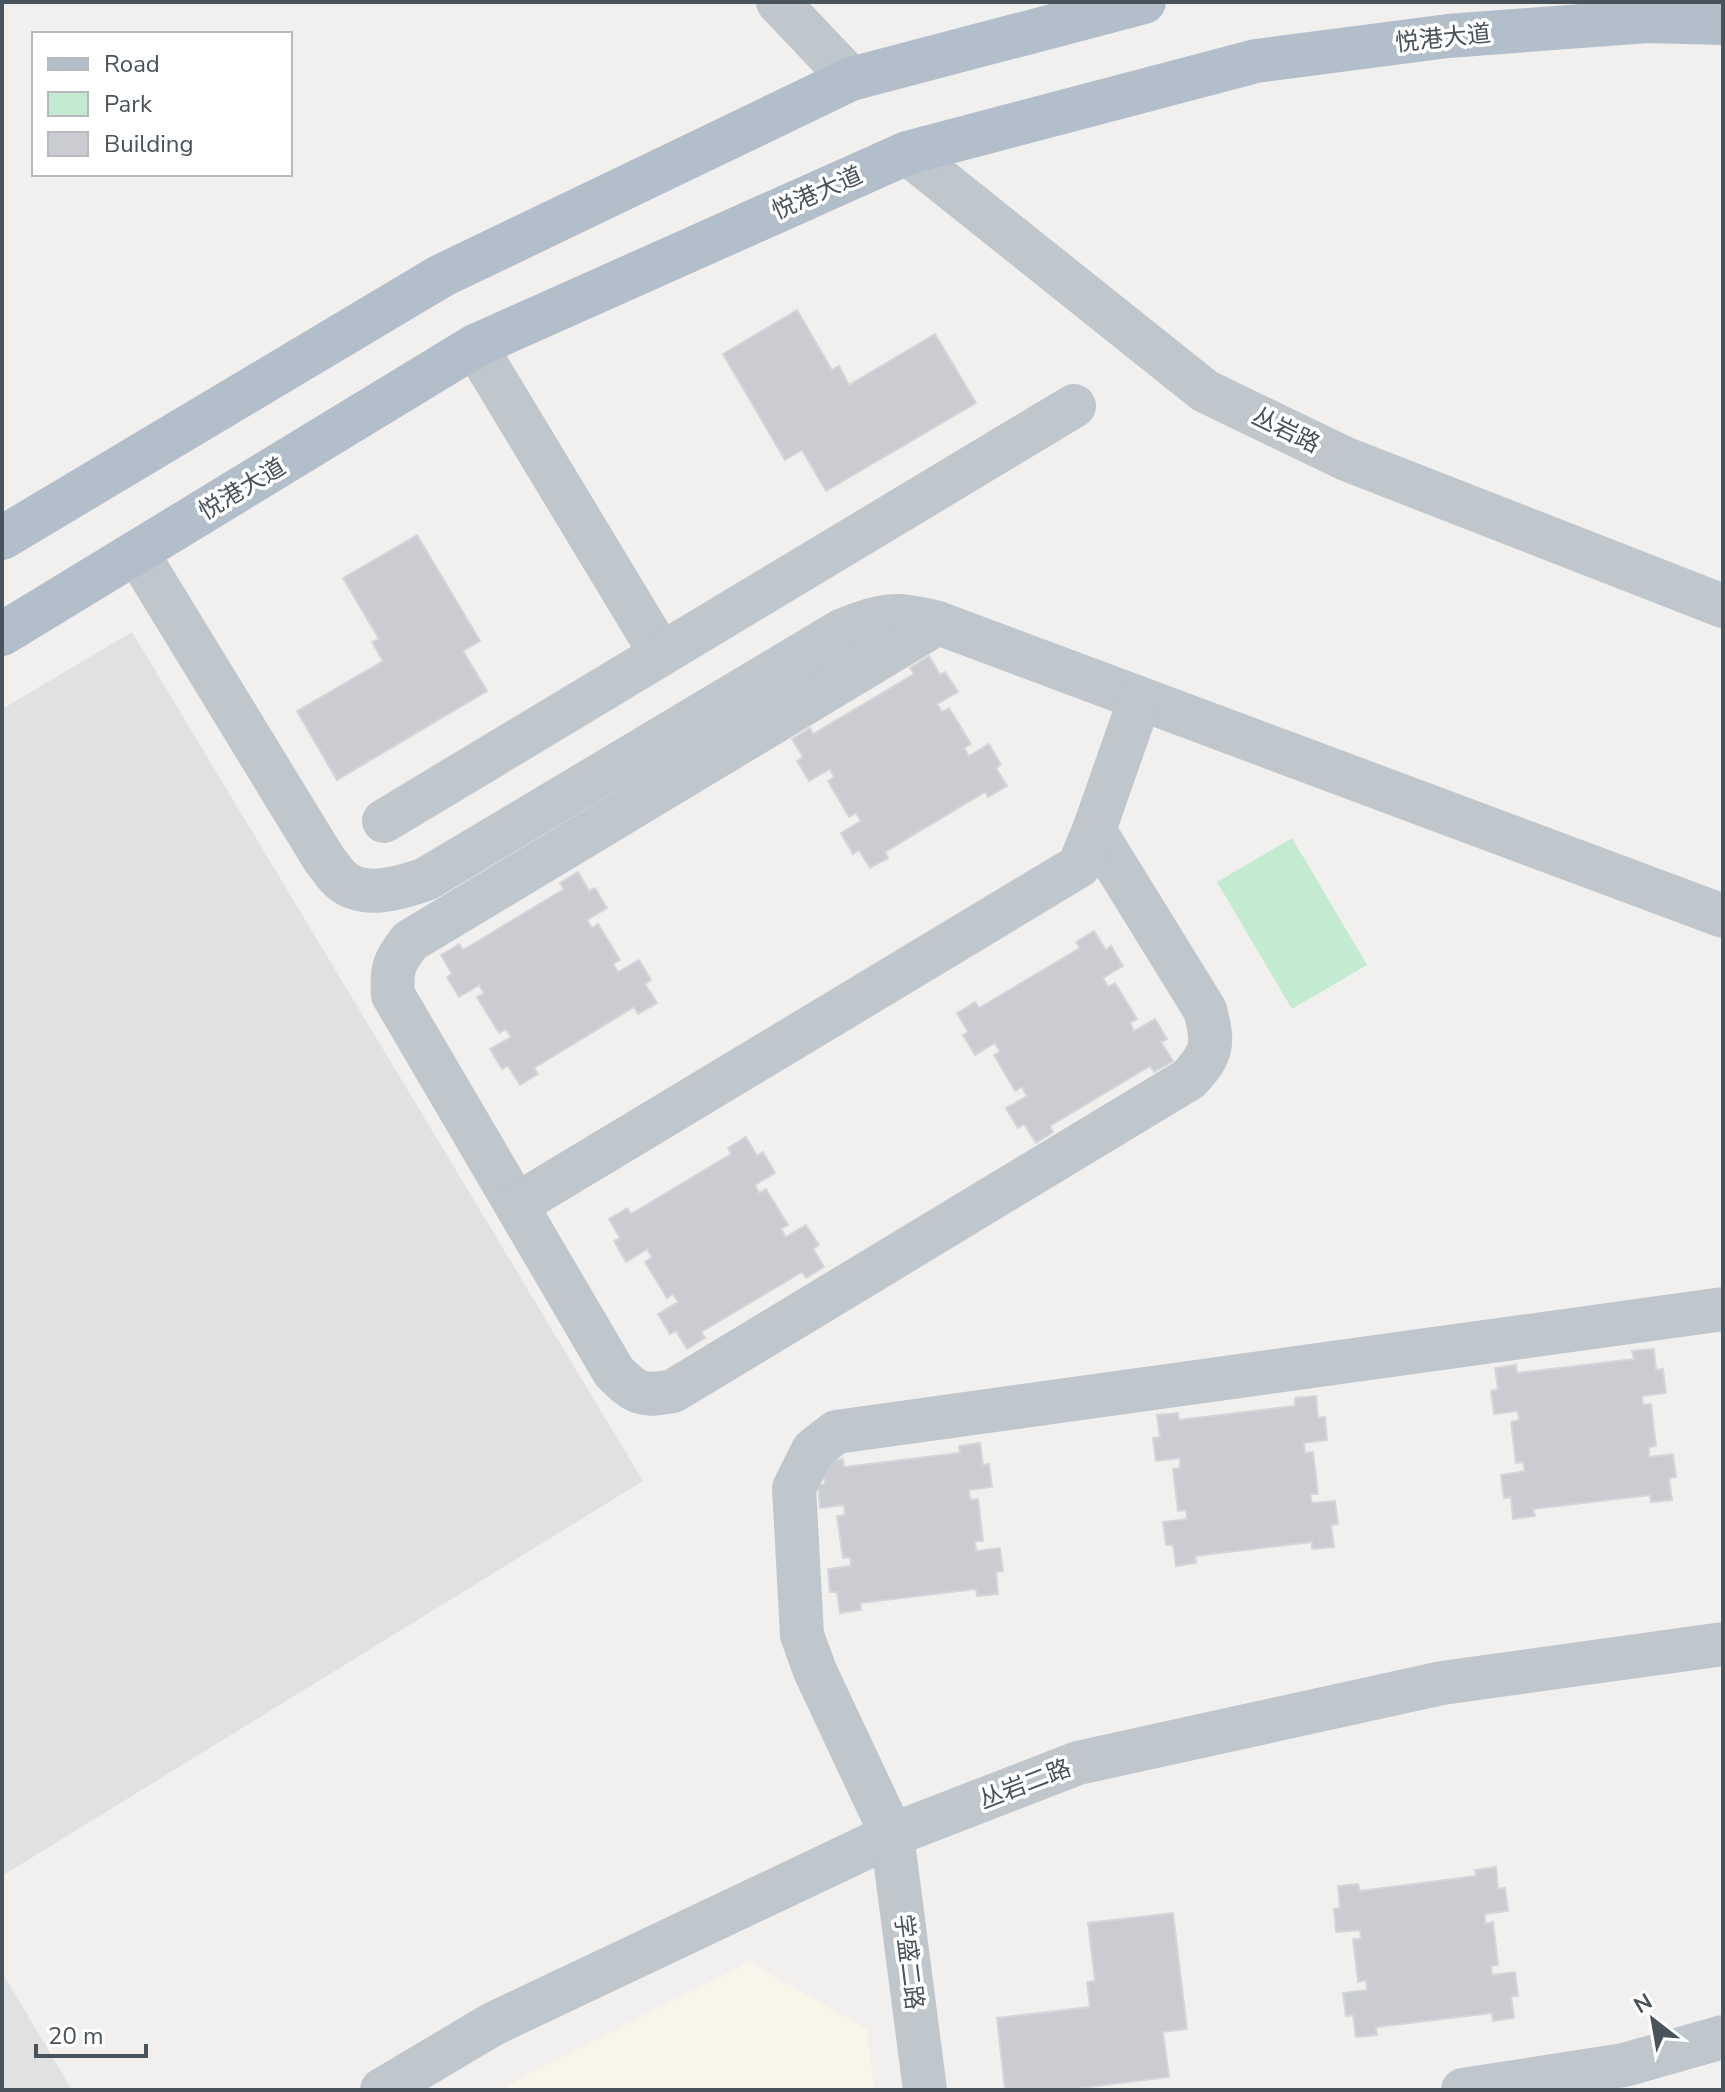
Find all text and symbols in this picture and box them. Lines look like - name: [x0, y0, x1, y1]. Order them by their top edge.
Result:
- street label: 悦港大道: [1394, 17, 1492, 59]
- legend: [32, 32, 292, 176]
- text: Road: [104, 48, 160, 80]
- text: Park: [104, 88, 153, 120]
- text: Building: [104, 128, 194, 160]
- street label: 悦港大道: [767, 159, 867, 227]
- street label: 丛岩路: [1247, 400, 1325, 460]
- street label: 悦港大道: [193, 451, 291, 527]
- street label: 丛岩二路: [974, 1752, 1076, 1816]
- street label: 学盛二路: [887, 1912, 931, 2012]
- north arrow: [1613, 1980, 1693, 2060]
- text: N: [1628, 1987, 1658, 2021]
- scale bar: [36, 2008, 146, 2058]
- text: 20 m: [48, 2020, 104, 2052]

